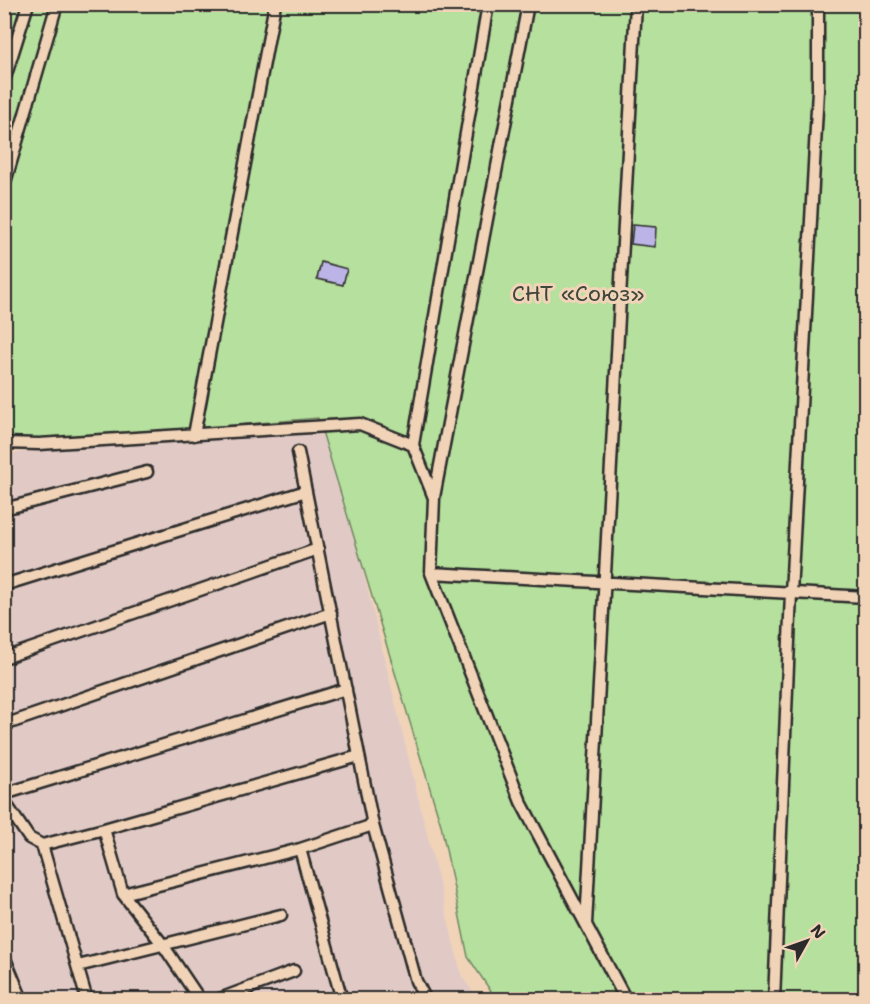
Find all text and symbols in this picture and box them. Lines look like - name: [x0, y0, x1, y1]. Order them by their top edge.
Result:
- park label: СНТ «Союз»: [512, 279, 644, 308]
- north arrow: [777, 911, 837, 971]
- text: N: [806, 920, 830, 943]

